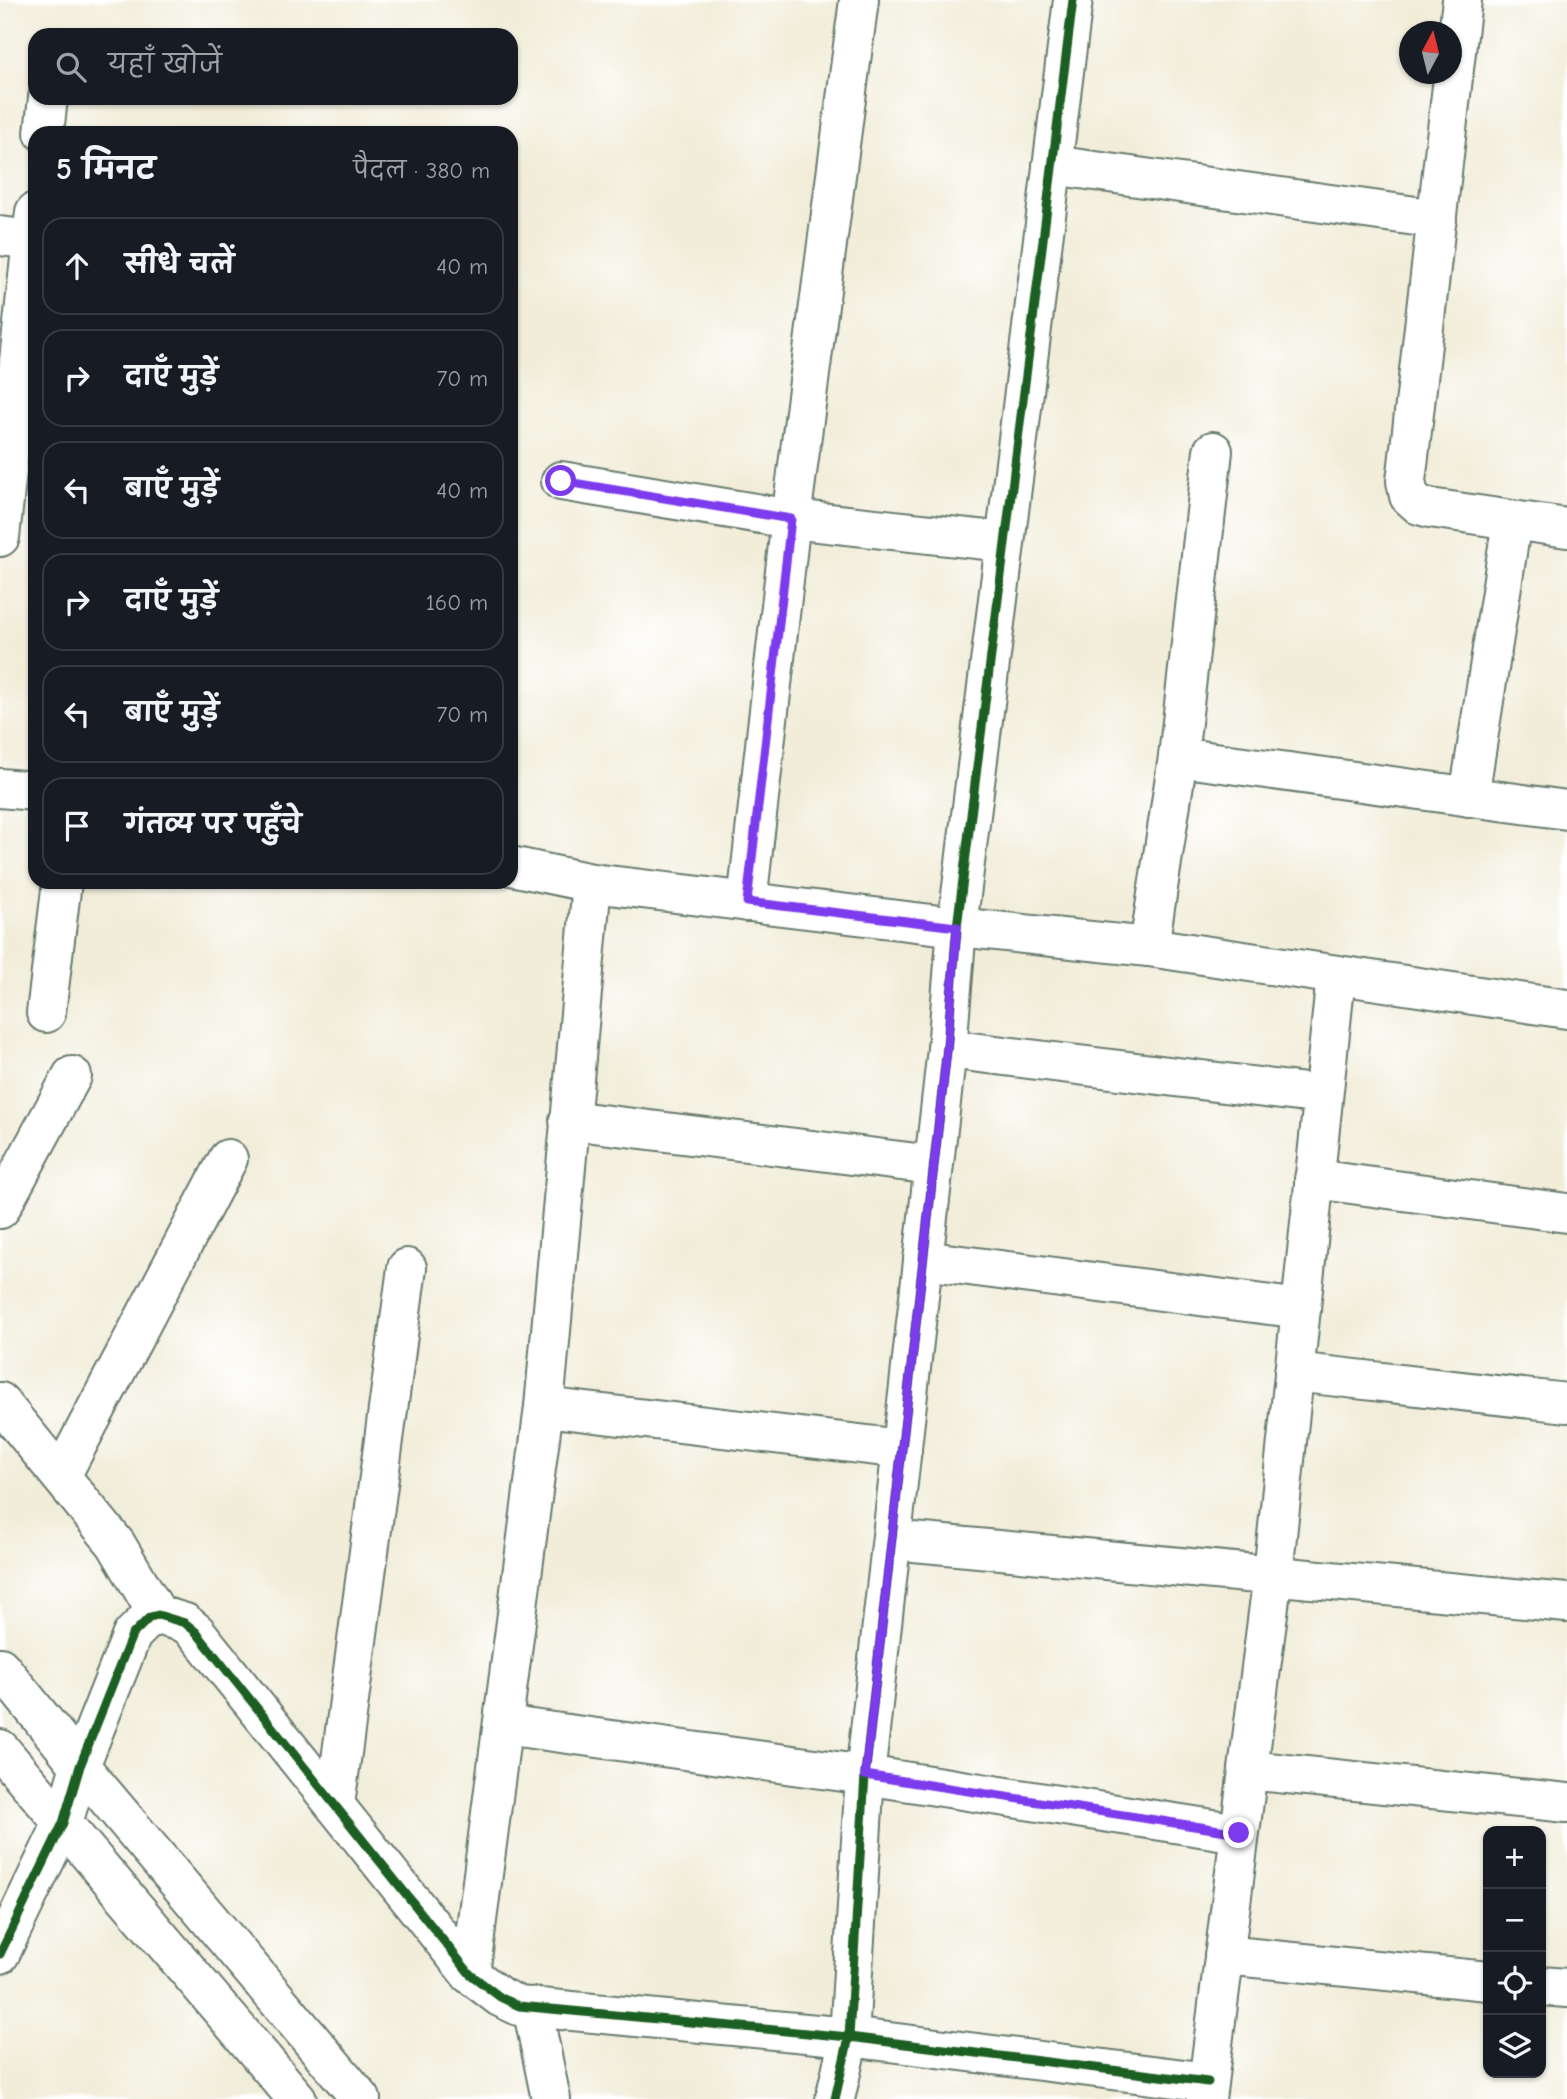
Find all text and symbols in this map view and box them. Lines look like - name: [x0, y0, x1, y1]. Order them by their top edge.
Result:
- north arrow: [1399, 21, 1462, 84]
- search box: [28, 28, 518, 105]
- icon: search: [52, 48, 90, 86]
- text: यहाँ खोजें: [108, 50, 222, 80]
- text: 5 मिनट: [56, 152, 155, 187]
- text: पैदल · 380 m: [353, 157, 490, 184]
- icon: ahead: [58, 247, 96, 285]
- text: सीधे चलें: [125, 250, 234, 280]
- text: 40 m: [436, 253, 488, 280]
- icon: right: [58, 359, 96, 397]
- text: दाएँ मुड़ें: [125, 362, 218, 392]
- text: 70 m: [436, 365, 488, 392]
- route start: [545, 465, 576, 496]
- icon: left: [58, 471, 96, 509]
- text: बाएँ मुड़ें: [125, 474, 219, 504]
- text: 40 m: [436, 477, 488, 504]
- icon: right: [58, 583, 96, 621]
- text: दाएँ मुड़ें: [125, 586, 218, 616]
- text: 160 m: [426, 589, 488, 616]
- icon: left: [58, 695, 96, 733]
- text: बाएँ मुड़ें: [125, 698, 219, 728]
- text: 70 m: [436, 701, 488, 728]
- icon: arrive: [58, 807, 96, 845]
- text: गंतव्य पर पहुँचे: [125, 810, 302, 840]
- route end: [1223, 1817, 1254, 1848]
- map controls: [1483, 1826, 1546, 2078]
- button: +: [1483, 1826, 1546, 1889]
- button: −: [1483, 1889, 1546, 1952]
- button: locate: [1483, 1952, 1546, 2015]
- button: layers: [1483, 2015, 1546, 2078]

